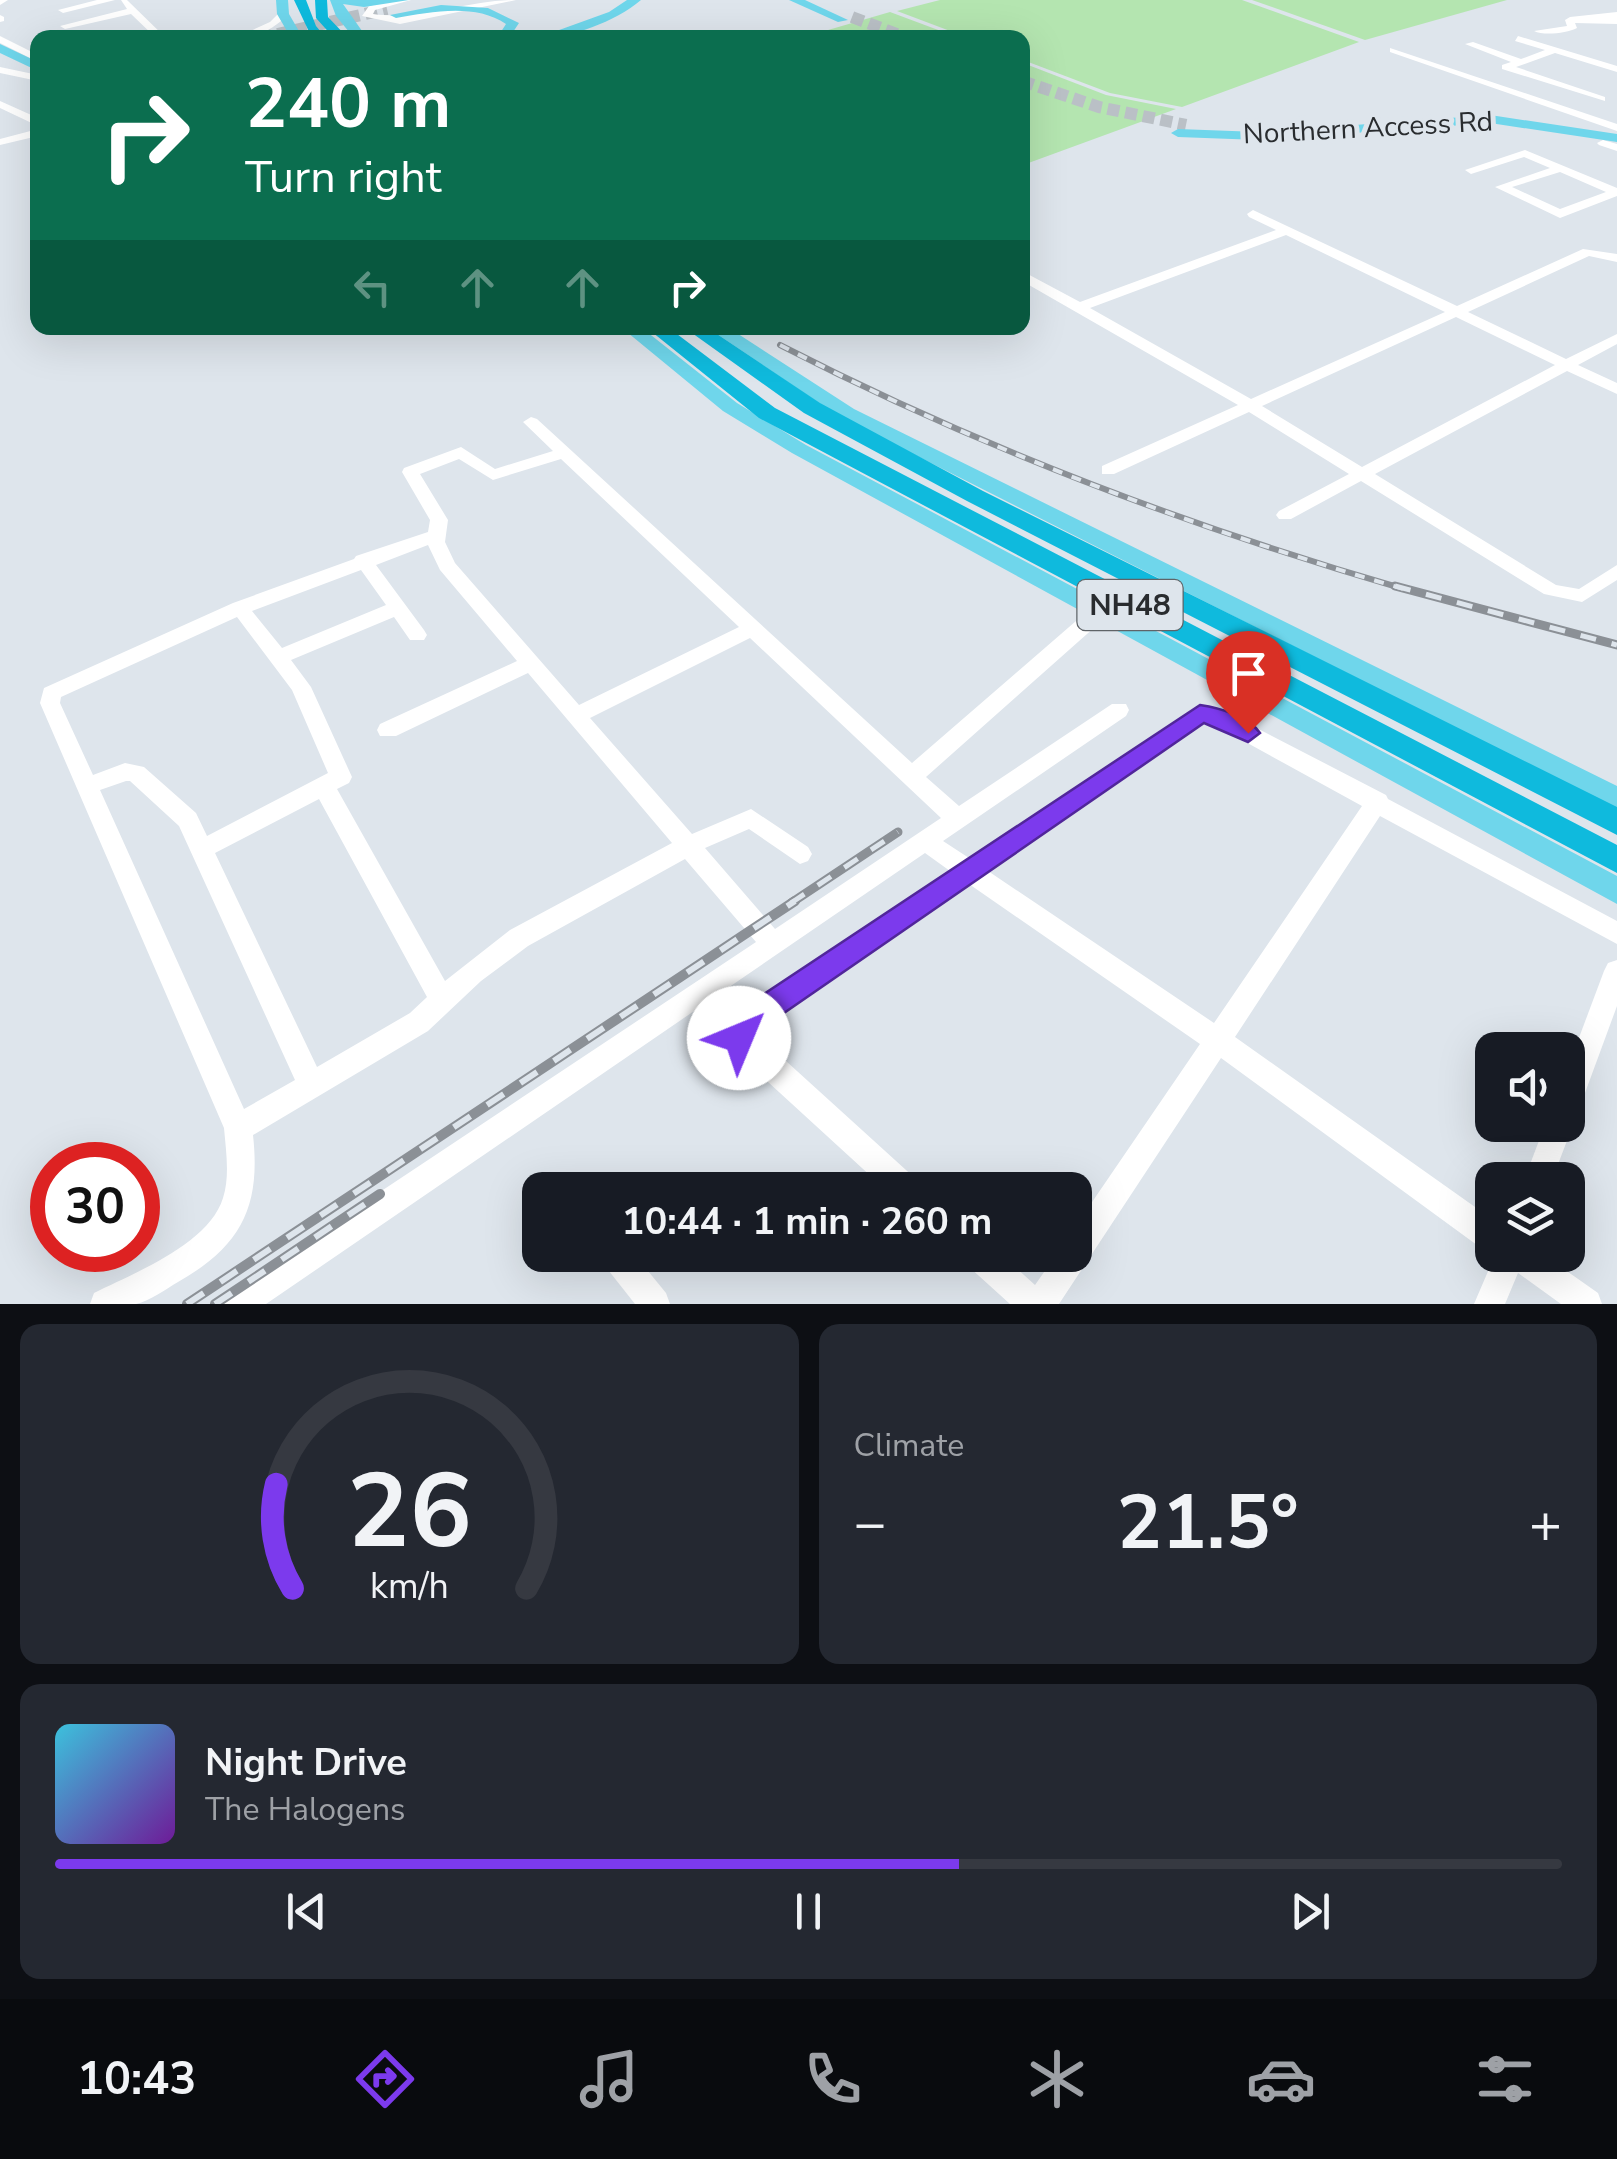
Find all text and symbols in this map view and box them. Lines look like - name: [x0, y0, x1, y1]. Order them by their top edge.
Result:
- text: 240 m: [245, 56, 451, 152]
- icon: right: [80, 70, 210, 200]
- street label: Northern Access Rd: [1242, 102, 1494, 154]
- text: Turn right: [245, 147, 442, 208]
- icon: left: [345, 260, 400, 315]
- icon: ahead: [450, 260, 505, 315]
- icon: ahead: [555, 260, 610, 315]
- icon: right: [660, 260, 715, 315]
- road number: NH48: [1078, 580, 1182, 630]
- pin: [1206, 631, 1291, 734]
- icon: arrive: [1221, 646, 1276, 701]
- position arrow: [687, 986, 791, 1090]
- map controls: [1475, 1032, 1585, 1272]
- button: sound: [1475, 1032, 1585, 1142]
- speed limit sign: 30: [30, 1142, 160, 1272]
- button: layers: [1475, 1162, 1585, 1272]
- text: 10:44 · 1 min · 260 m: [622, 1196, 992, 1247]
- text: Climate: [854, 1424, 964, 1467]
- text: 26: [347, 1441, 472, 1583]
- text: 21.5°: [1117, 1472, 1299, 1574]
- text: −: [854, 1486, 887, 1561]
- text: +: [1529, 1486, 1562, 1561]
- text: km/h: [370, 1562, 449, 1611]
- text: Night Drive: [205, 1737, 407, 1788]
- text: The Halogens: [205, 1788, 405, 1831]
- icon: previous: [279, 1884, 334, 1939]
- icon: pause: [781, 1884, 836, 1939]
- icon: next: [1283, 1884, 1338, 1939]
- icon: directions: [350, 2044, 420, 2114]
- icon: music: [574, 2044, 644, 2114]
- icon: phone: [798, 2044, 868, 2114]
- icon: climate: [1022, 2044, 1092, 2114]
- icon: car: [1246, 2044, 1316, 2114]
- icon: filters: [1470, 2044, 1540, 2114]
- text: 10:43: [77, 2049, 196, 2110]

